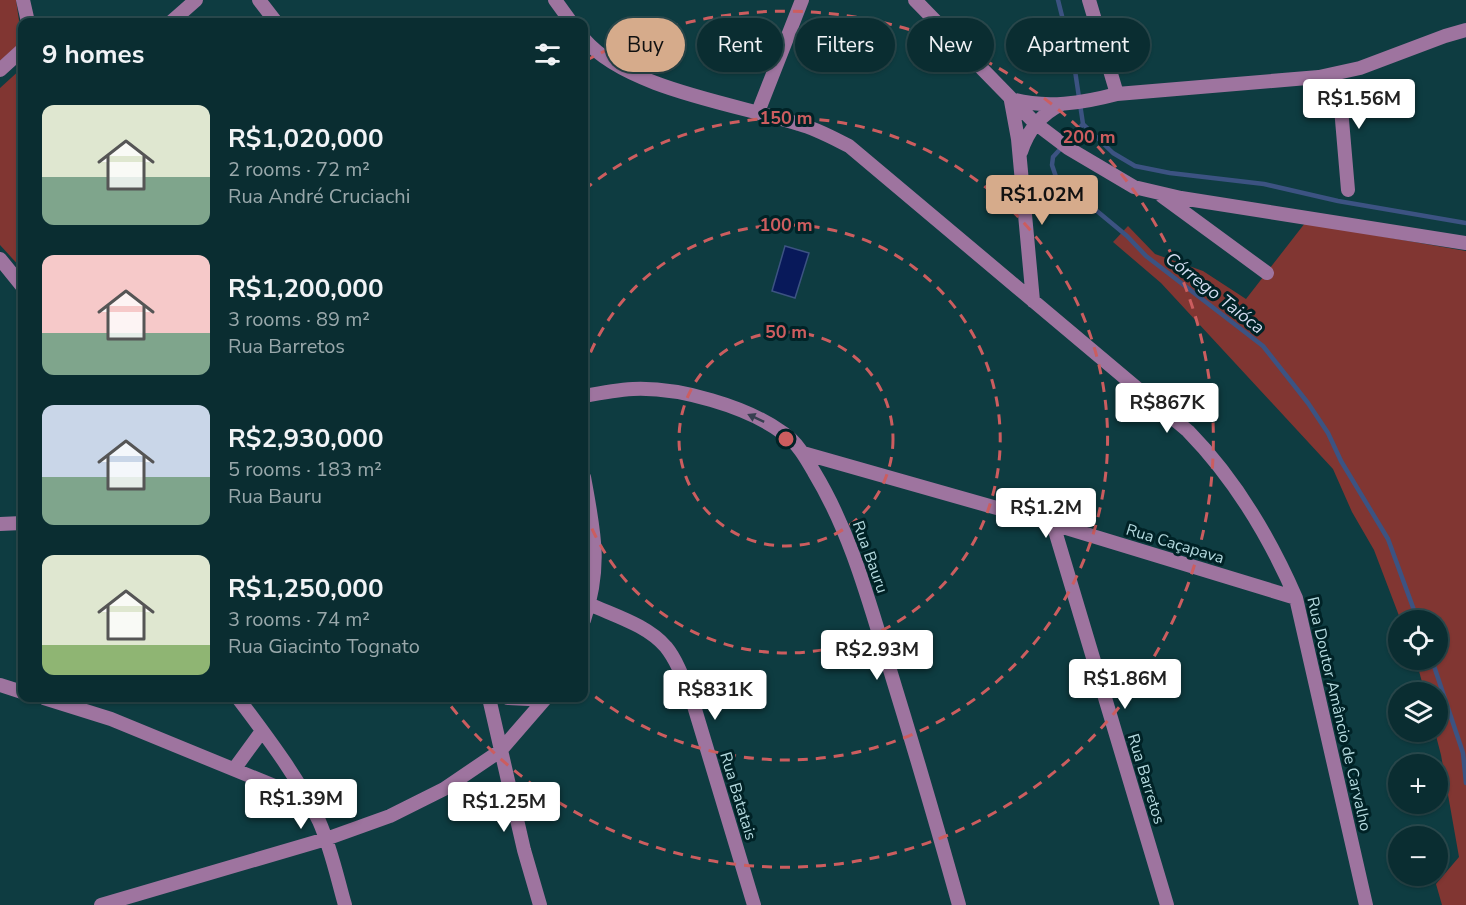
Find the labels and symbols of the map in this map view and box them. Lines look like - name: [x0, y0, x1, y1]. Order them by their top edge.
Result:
- pin: R$1.56M: [1304, 79, 1414, 130]
- text: 150 m: [759, 106, 813, 130]
- text: 200 m: [1062, 125, 1116, 149]
- pin: R$1.02M: [987, 175, 1097, 226]
- text: 100 m: [759, 213, 813, 237]
- water label: Córrego Taióca: [1160, 247, 1270, 339]
- text: 50 m: [765, 320, 807, 344]
- pin: R$867K: [1118, 383, 1216, 434]
- one-way arrow: [748, 414, 765, 423]
- centre of rings: [776, 429, 796, 449]
- pin: R$1.2M: [997, 488, 1095, 539]
- street label: Rua Bauru: [847, 518, 893, 596]
- street label: Rua Caçapava: [1123, 519, 1227, 569]
- street label: Rua Doutor Amâncio de Carvalho: [1301, 595, 1377, 833]
- pin: R$2.93M: [822, 630, 932, 681]
- pin: R$1.86M: [1070, 659, 1180, 710]
- pin: R$831K: [666, 670, 764, 721]
- street label: Rua Barretos: [1122, 731, 1170, 827]
- street label: Rua Batatais: [714, 749, 762, 843]
- pin: R$1.39M: [246, 779, 356, 830]
- pin: R$1.25M: [449, 782, 559, 833]

